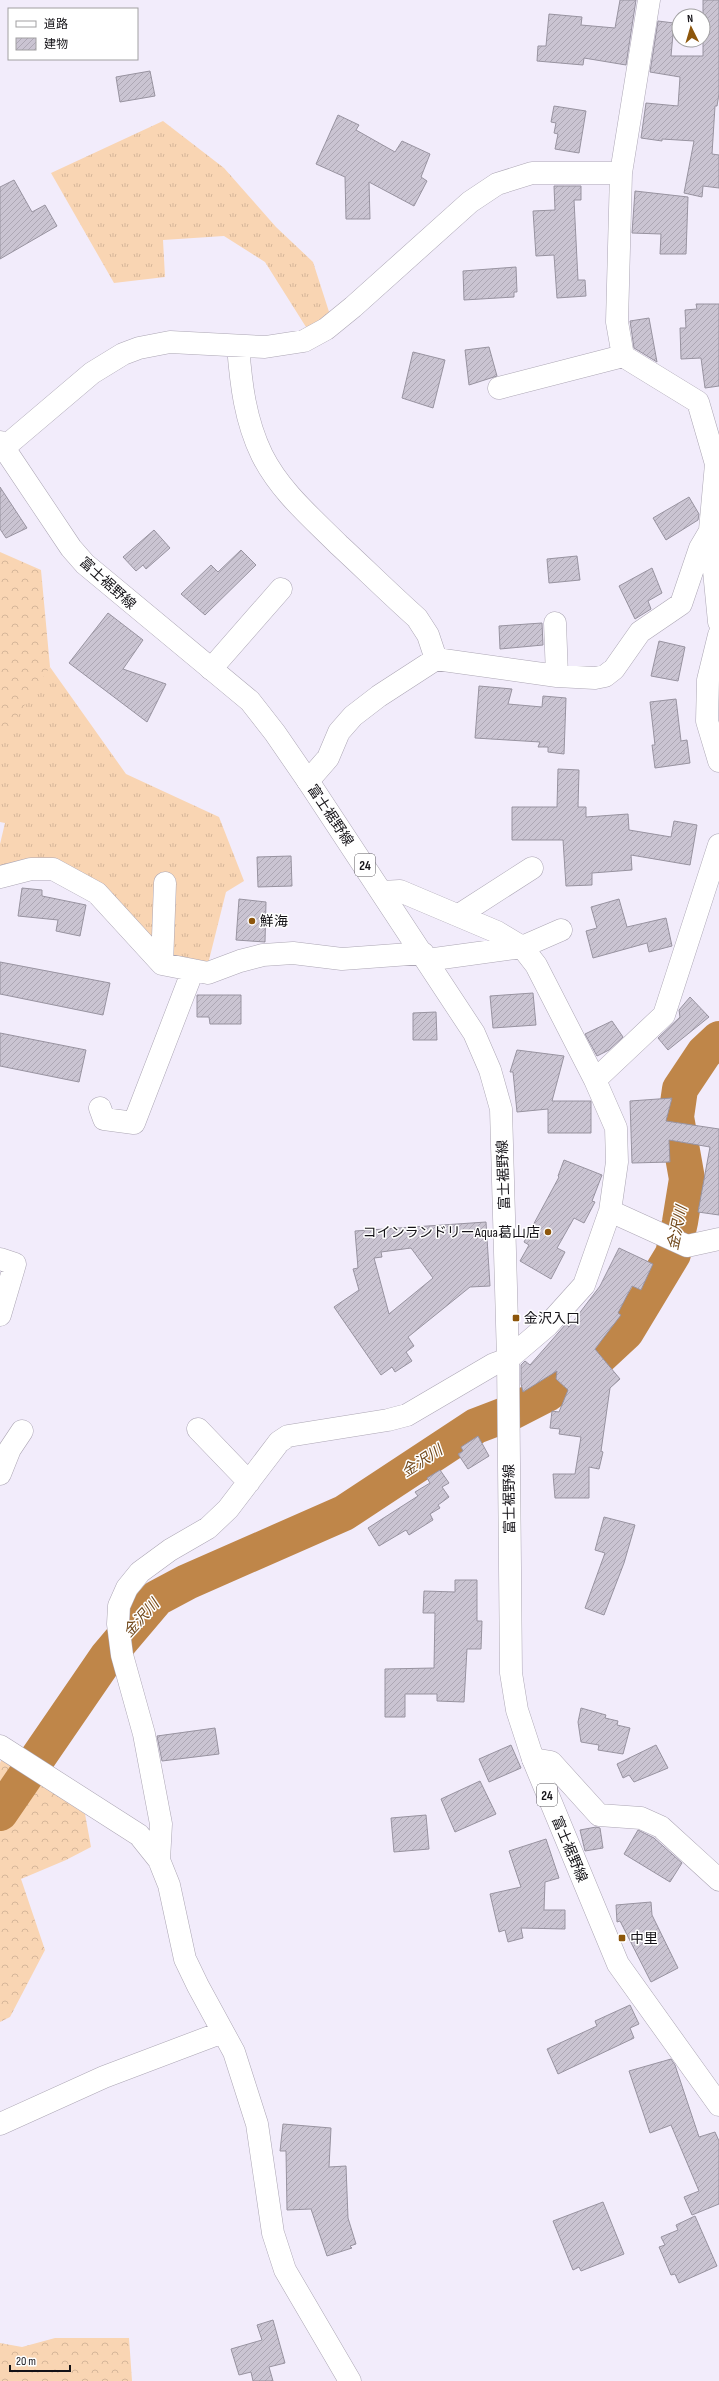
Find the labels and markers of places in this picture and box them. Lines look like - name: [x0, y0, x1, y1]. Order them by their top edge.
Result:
- place label: 鮮海: [260, 913, 288, 930]
- marker: 鮮海: [247, 916, 257, 926]
- place label: コインランドリーAqua葛山店: [363, 1224, 540, 1241]
- marker: コインランドリーAqua葛山店: [543, 1227, 553, 1237]
- place label: 金沢入口: [524, 1310, 580, 1327]
- marker: 金沢入口: [511, 1313, 521, 1323]
- place label: 中里: [630, 1930, 658, 1947]
- marker: 中里: [617, 1933, 627, 1943]

